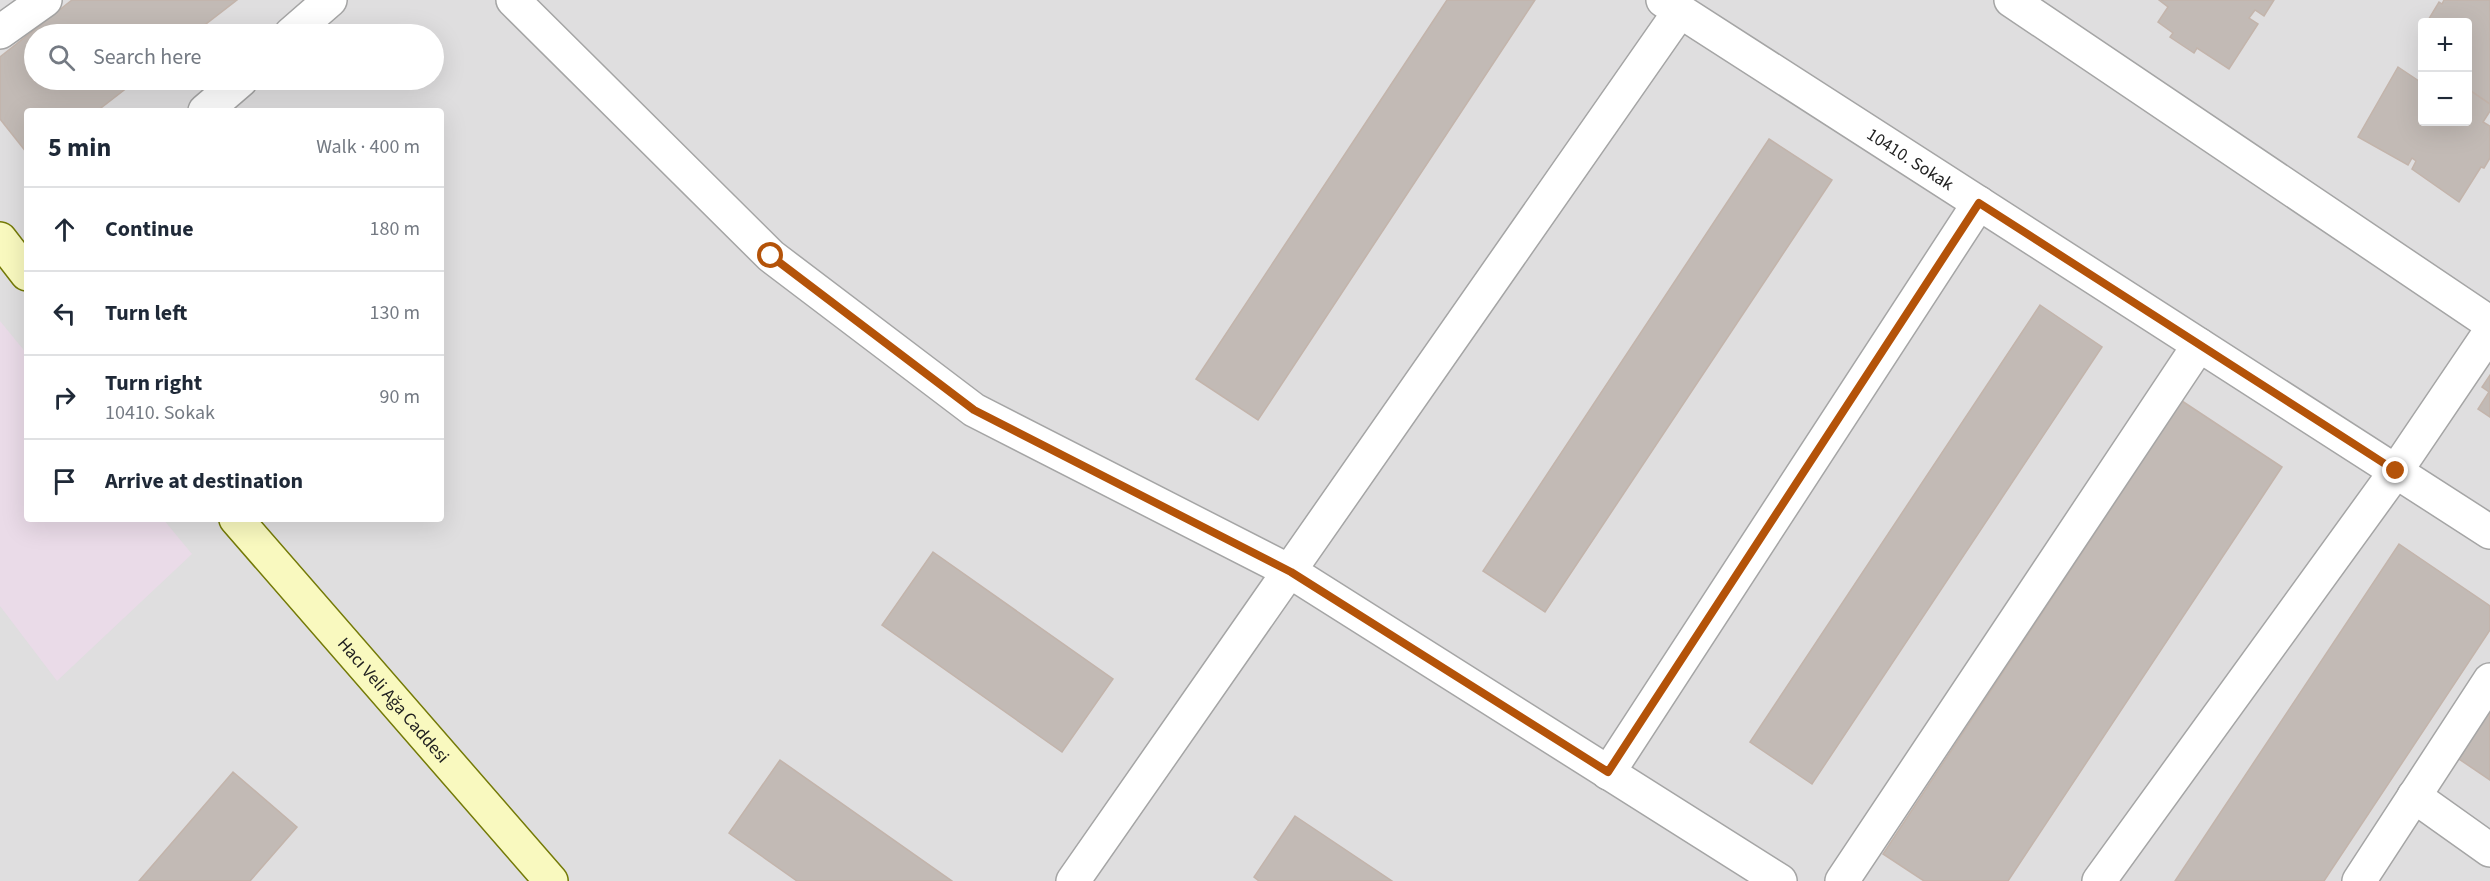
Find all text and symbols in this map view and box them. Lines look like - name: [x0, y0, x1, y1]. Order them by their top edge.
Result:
- map controls: [2418, 18, 2472, 126]
- button: +: [2418, 18, 2472, 72]
- search box: [24, 24, 444, 90]
- icon: search: [45, 41, 78, 74]
- text: Search here: [93, 41, 201, 73]
- button: −: [2418, 72, 2472, 126]
- street label: 10410. Sokak: [1862, 122, 1958, 197]
- text: 5 min: [48, 129, 111, 166]
- text: Walk · 400 m: [316, 133, 420, 161]
- icon: ahead: [48, 213, 81, 246]
- text: Continue: [105, 213, 194, 245]
- text: 180 m: [370, 215, 420, 243]
- route start: [757, 242, 783, 268]
- icon: left: [48, 297, 81, 330]
- text: Turn left: [105, 297, 187, 329]
- text: 130 m: [370, 299, 420, 327]
- text: Turn right: [105, 367, 202, 399]
- icon: right: [48, 381, 81, 414]
- text: 90 m: [380, 383, 420, 411]
- text: 10410. Sokak: [105, 399, 215, 427]
- route end: [2382, 457, 2408, 483]
- icon: arrive: [48, 465, 81, 498]
- text: Arrive at destination: [105, 465, 303, 497]
- street label: Hacı Veli Ağa Caddesi: [331, 632, 455, 769]

